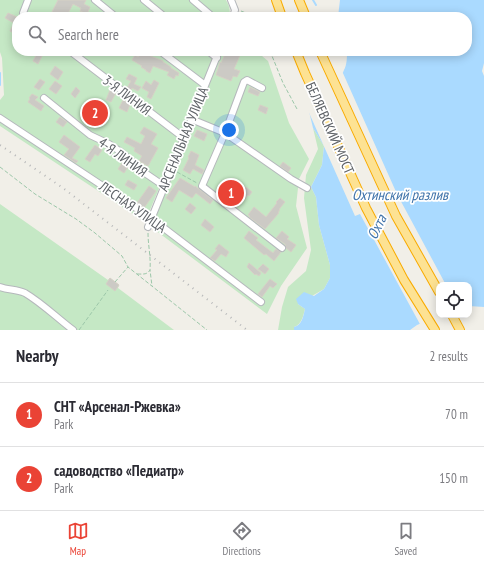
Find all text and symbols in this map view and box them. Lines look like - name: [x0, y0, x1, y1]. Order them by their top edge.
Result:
- search box: [12, 12, 472, 56]
- icon: search: [26, 23, 48, 45]
- text: Search here: [58, 25, 119, 44]
- street label: 3-Я ЛИНИЯ: [99, 71, 155, 119]
- street label: БЕЛЯЕВСКИЙ МОСТ: [302, 79, 359, 177]
- street label: АРСЕНАЛЬНАЯ УЛИЦА: [154, 84, 212, 194]
- pin: 2: [82, 98, 108, 128]
- your location: [219, 120, 239, 140]
- street label: 4-Я ЛИНИЯ: [95, 133, 151, 181]
- street label: ЛЕСНАЯ УЛИЦА: [95, 177, 170, 237]
- pin: 1: [218, 178, 244, 208]
- water label: Охтинский разлив: [352, 185, 449, 204]
- water label: Охта: [363, 211, 391, 242]
- map controls: [436, 282, 472, 318]
- button: locate: [436, 282, 472, 318]
- text: Nearby: [16, 345, 59, 367]
- text: 2 results: [429, 348, 468, 365]
- text: СНТ «Арсенал-Ржевка»: [54, 397, 181, 416]
- text: 1: [26, 406, 32, 423]
- text: 70 m: [445, 406, 468, 423]
- text: Park: [54, 416, 73, 433]
- text: садоводство «Педиатр»: [54, 461, 184, 480]
- text: 2: [26, 470, 32, 487]
- text: 150 m: [439, 470, 468, 487]
- text: Park: [54, 480, 73, 497]
- tab: Map: [67, 520, 89, 558]
- tab: Directions: [223, 520, 261, 558]
- tab: Saved: [394, 520, 417, 558]

